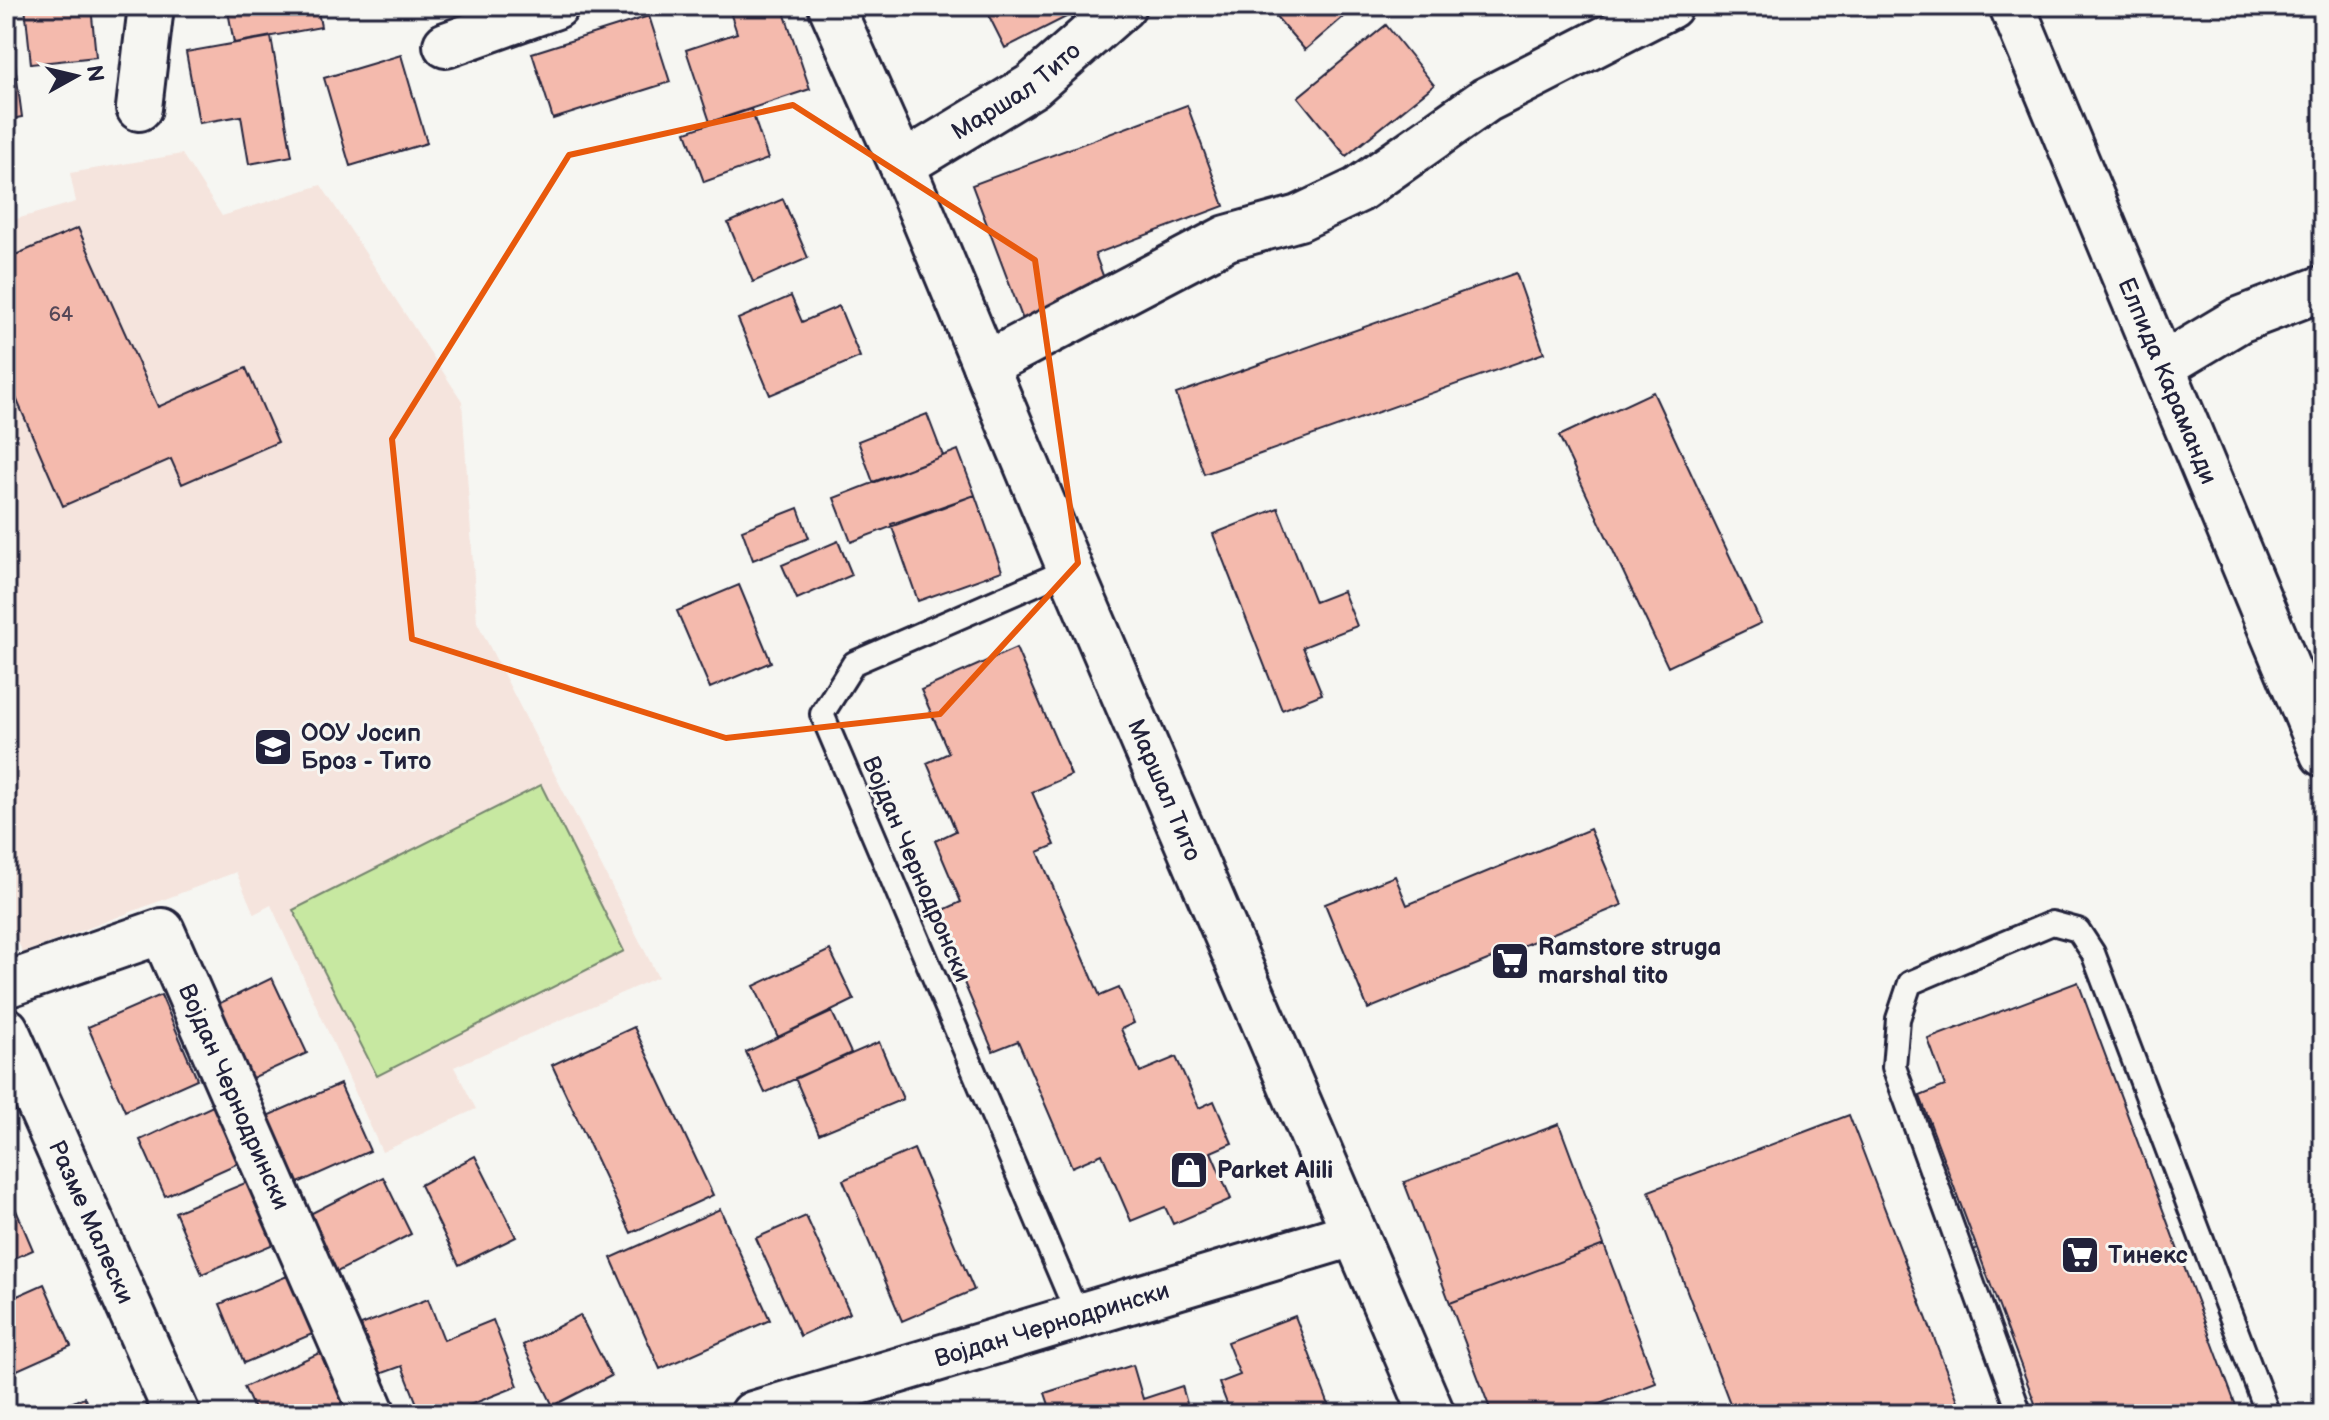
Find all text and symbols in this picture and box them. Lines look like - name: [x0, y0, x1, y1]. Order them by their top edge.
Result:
- north arrow: [36, 36, 116, 116]
- street label: Маршал Тито: [946, 36, 1087, 146]
- text: N: [80, 63, 109, 83]
- street label: Елпида Караманди: [2112, 274, 2223, 489]
- house number: 64: [49, 303, 73, 327]
- street label: Маршал Тито: [1121, 715, 1207, 865]
- place label: ООУ Јосип Броз - Тито: [301, 719, 431, 776]
- school or university icon: ООУ Јосип Броз - Тито: [252, 726, 294, 768]
- street label: Војдан Чернодронски: [856, 752, 977, 987]
- place label: Ramstore struga marshal tito: [1538, 933, 1721, 990]
- supermarket icon: Ramstore struga marshal tito: [1489, 940, 1531, 982]
- street label: Војдан Чернодрински: [172, 980, 296, 1214]
- street label: Разме Малески: [42, 1136, 140, 1308]
- shop icon: Parket Alili: [1168, 1149, 1210, 1191]
- place label: Parket Alili: [1217, 1156, 1333, 1185]
- supermarket icon: Тинекс: [2059, 1234, 2101, 1276]
- place label: Тинекс: [2108, 1241, 2188, 1270]
- street label: Војдан Чернодрински: [931, 1276, 1173, 1374]

